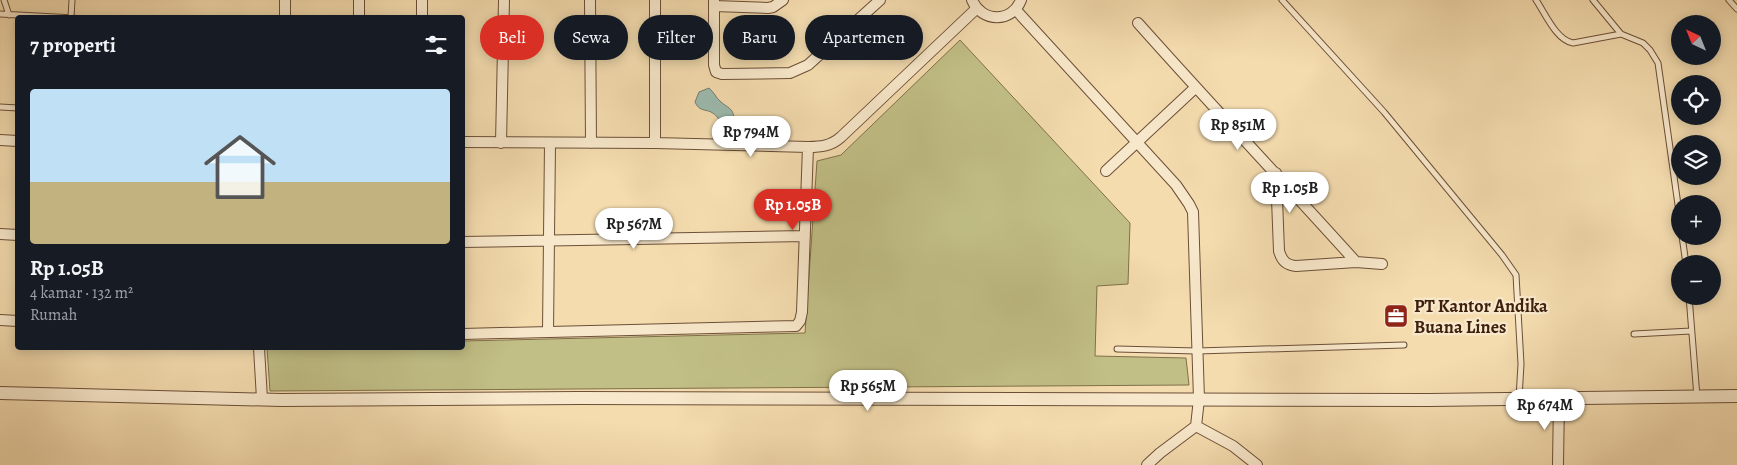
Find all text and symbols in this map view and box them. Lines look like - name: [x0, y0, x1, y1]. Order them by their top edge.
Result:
- chip: Beli: [480, 15, 544, 60]
- chip: Sewa: [554, 15, 628, 60]
- chip: Filter: [638, 15, 713, 60]
- chip: Baru: [723, 15, 795, 60]
- chip: Apartemen: [805, 15, 923, 60]
- north arrow: [1671, 15, 1721, 65]
- map controls: [1671, 15, 1721, 305]
- text: 7 properti: [30, 31, 116, 59]
- icon: filters: [422, 31, 450, 59]
- button: locate: [1671, 75, 1721, 125]
- pin: Rp 851M: [1192, 108, 1284, 151]
- text: Rp 851M: [1210, 114, 1266, 136]
- pin: Rp 794M: [705, 116, 797, 158]
- text: Rp 794M: [723, 121, 779, 143]
- icon: home: [195, 122, 285, 212]
- button: layers: [1671, 135, 1721, 185]
- pin: Rp 1.05B: [1238, 172, 1342, 214]
- text: Rp 1.05B: [1262, 177, 1318, 199]
- pin: Rp 1.05B: [741, 188, 845, 231]
- text: Rp 1.05B: [765, 194, 821, 216]
- button: +: [1671, 195, 1721, 245]
- pin: Rp 567M: [588, 208, 680, 250]
- text: Rp 567M: [606, 213, 662, 235]
- text: Rp 1.05B: [30, 254, 104, 282]
- button: −: [1671, 255, 1721, 305]
- text: 4 kamar · 132 m²: [30, 282, 133, 304]
- place label: PT Kantor Andika Buana Lines: [1414, 294, 1548, 339]
- office icon: PT Kantor Andika Buana Lines: [1383, 303, 1409, 329]
- text: Rumah: [30, 304, 77, 326]
- pin: Rp 565M: [822, 370, 914, 412]
- text: Rp 565M: [840, 375, 896, 397]
- pin: Rp 674M: [1499, 388, 1591, 431]
- text: Rp 674M: [1517, 394, 1573, 416]

